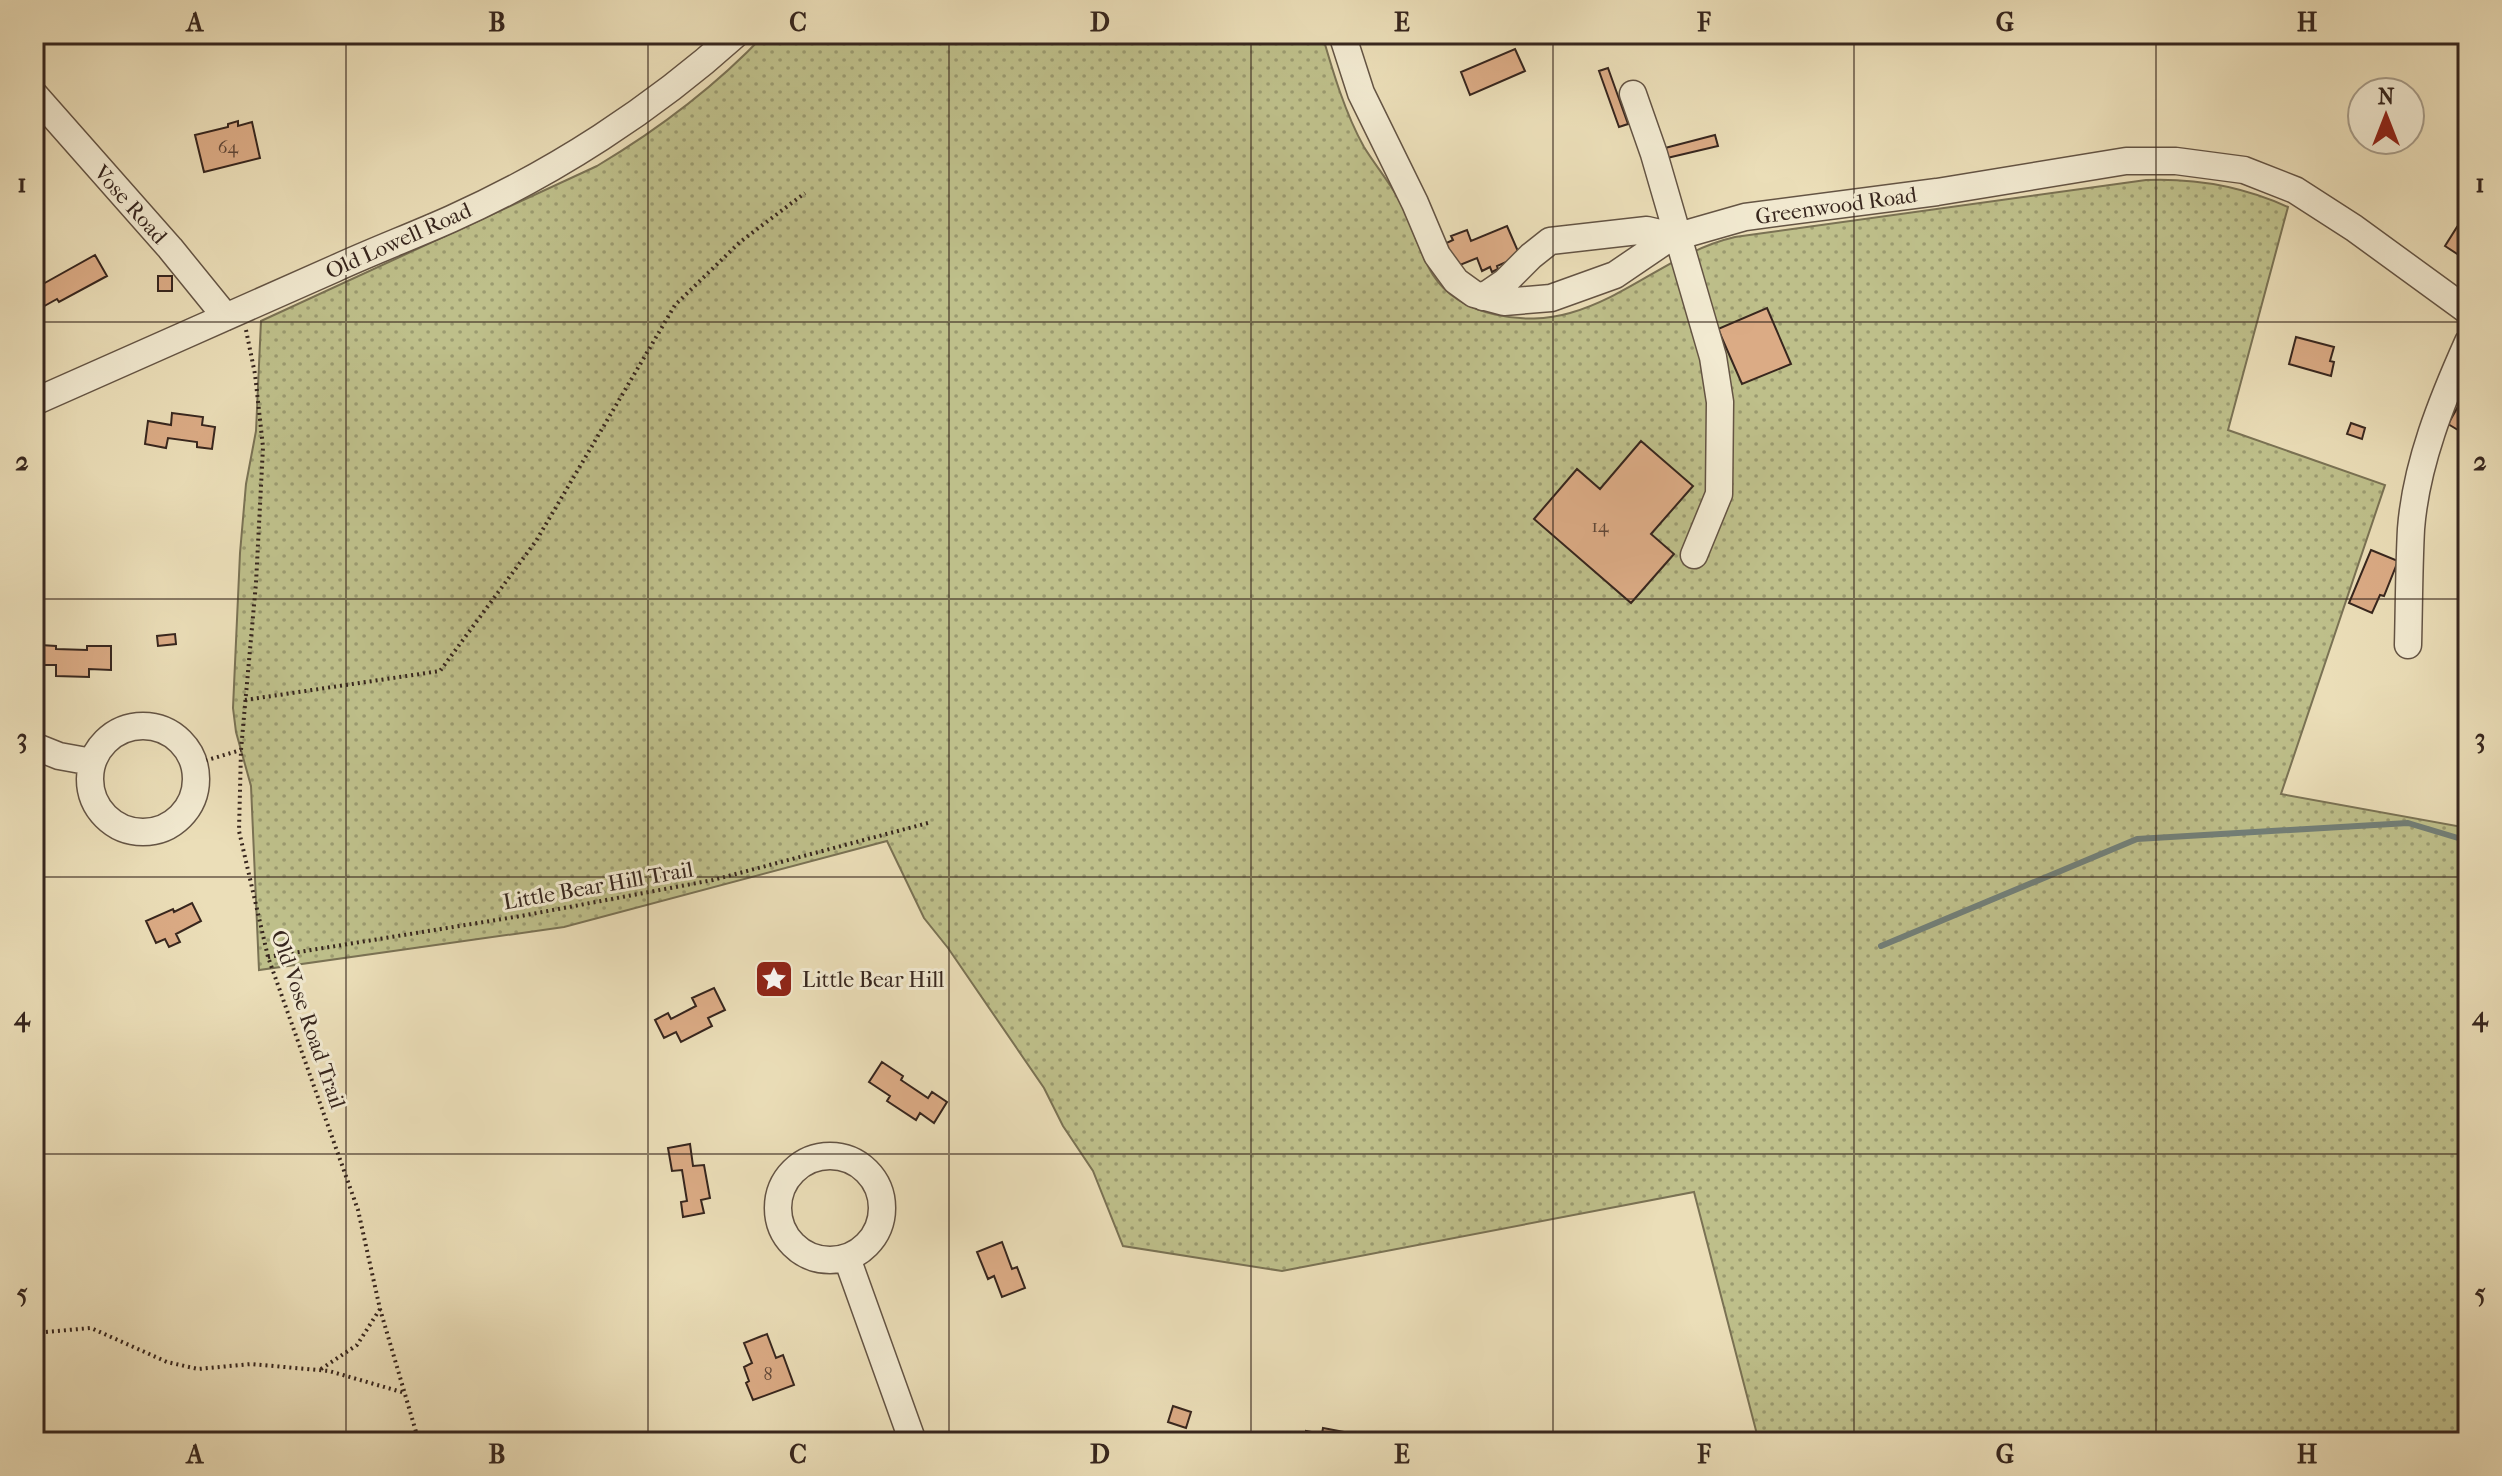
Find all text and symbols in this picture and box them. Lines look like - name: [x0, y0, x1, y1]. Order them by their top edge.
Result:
- text: A: [185, 7, 205, 38]
- text: B: [489, 7, 506, 38]
- text: C: [789, 7, 807, 38]
- text: D: [1090, 7, 1110, 38]
- text: E: [1394, 7, 1410, 38]
- text: F: [1696, 7, 1711, 38]
- text: G: [1996, 7, 2014, 38]
- text: H: [2297, 7, 2318, 38]
- north arrow: [2346, 76, 2426, 156]
- text: N: [2378, 84, 2395, 110]
- house number: 64: [218, 137, 239, 158]
- street label: Vose Road: [88, 159, 173, 250]
- text: 1: [17, 168, 27, 199]
- text: 1: [2475, 168, 2485, 199]
- street label: Greenwood Road: [1754, 182, 1920, 230]
- street label: Old Lowell Road: [322, 197, 476, 285]
- text: 2: [15, 446, 29, 477]
- text: 2: [2473, 446, 2487, 477]
- house number: 14: [1591, 516, 1609, 537]
- text: 3: [17, 723, 27, 754]
- text: 3: [2475, 723, 2485, 754]
- street label: Little Bear Hill Trail: [501, 856, 695, 916]
- street label: Old Vose Road Trail: [265, 927, 351, 1112]
- place icon: Little Bear Hill: [753, 958, 795, 1000]
- place label: Little Bear Hill: [802, 967, 944, 993]
- text: 4: [13, 1001, 31, 1033]
- text: 4: [2471, 1001, 2489, 1033]
- text: 5: [16, 1278, 28, 1309]
- text: 5: [2474, 1278, 2486, 1309]
- house number: 8: [763, 1364, 773, 1385]
- text: A: [185, 1439, 205, 1470]
- text: B: [489, 1439, 506, 1470]
- text: C: [789, 1439, 807, 1470]
- text: D: [1090, 1439, 1110, 1470]
- text: E: [1394, 1439, 1410, 1470]
- text: F: [1696, 1439, 1711, 1470]
- text: G: [1996, 1439, 2014, 1470]
- text: H: [2297, 1439, 2318, 1470]

